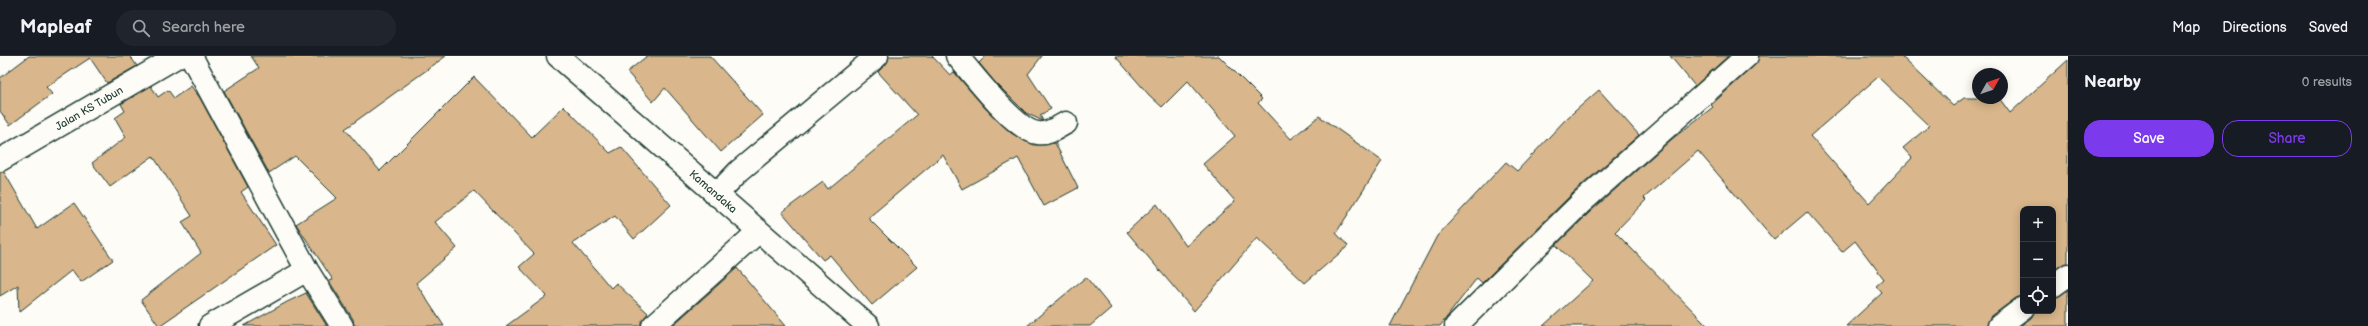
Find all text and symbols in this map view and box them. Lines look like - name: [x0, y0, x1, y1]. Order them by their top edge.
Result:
- search box: [116, 10, 396, 46]
- text: Mapleaf: [20, 16, 92, 39]
- icon: search: [130, 17, 152, 39]
- text: Search here: [162, 18, 245, 37]
- text: Map: [2172, 19, 2200, 36]
- text: Directions: [2222, 19, 2287, 36]
- text: Saved: [2309, 19, 2348, 36]
- north arrow: [1972, 68, 2008, 104]
- text: Nearby: [2084, 72, 2141, 92]
- text: 0 results: [2302, 74, 2352, 90]
- street label: Jalan KS Tubun: [53, 83, 125, 133]
- button: Save: [2084, 120, 2214, 157]
- button: Share: [2222, 120, 2352, 157]
- street label: Kamandaka: [687, 167, 740, 215]
- map controls: [2020, 206, 2056, 314]
- button: +: [2020, 206, 2056, 242]
- button: −: [2020, 242, 2056, 278]
- button: locate: [2020, 278, 2056, 314]

